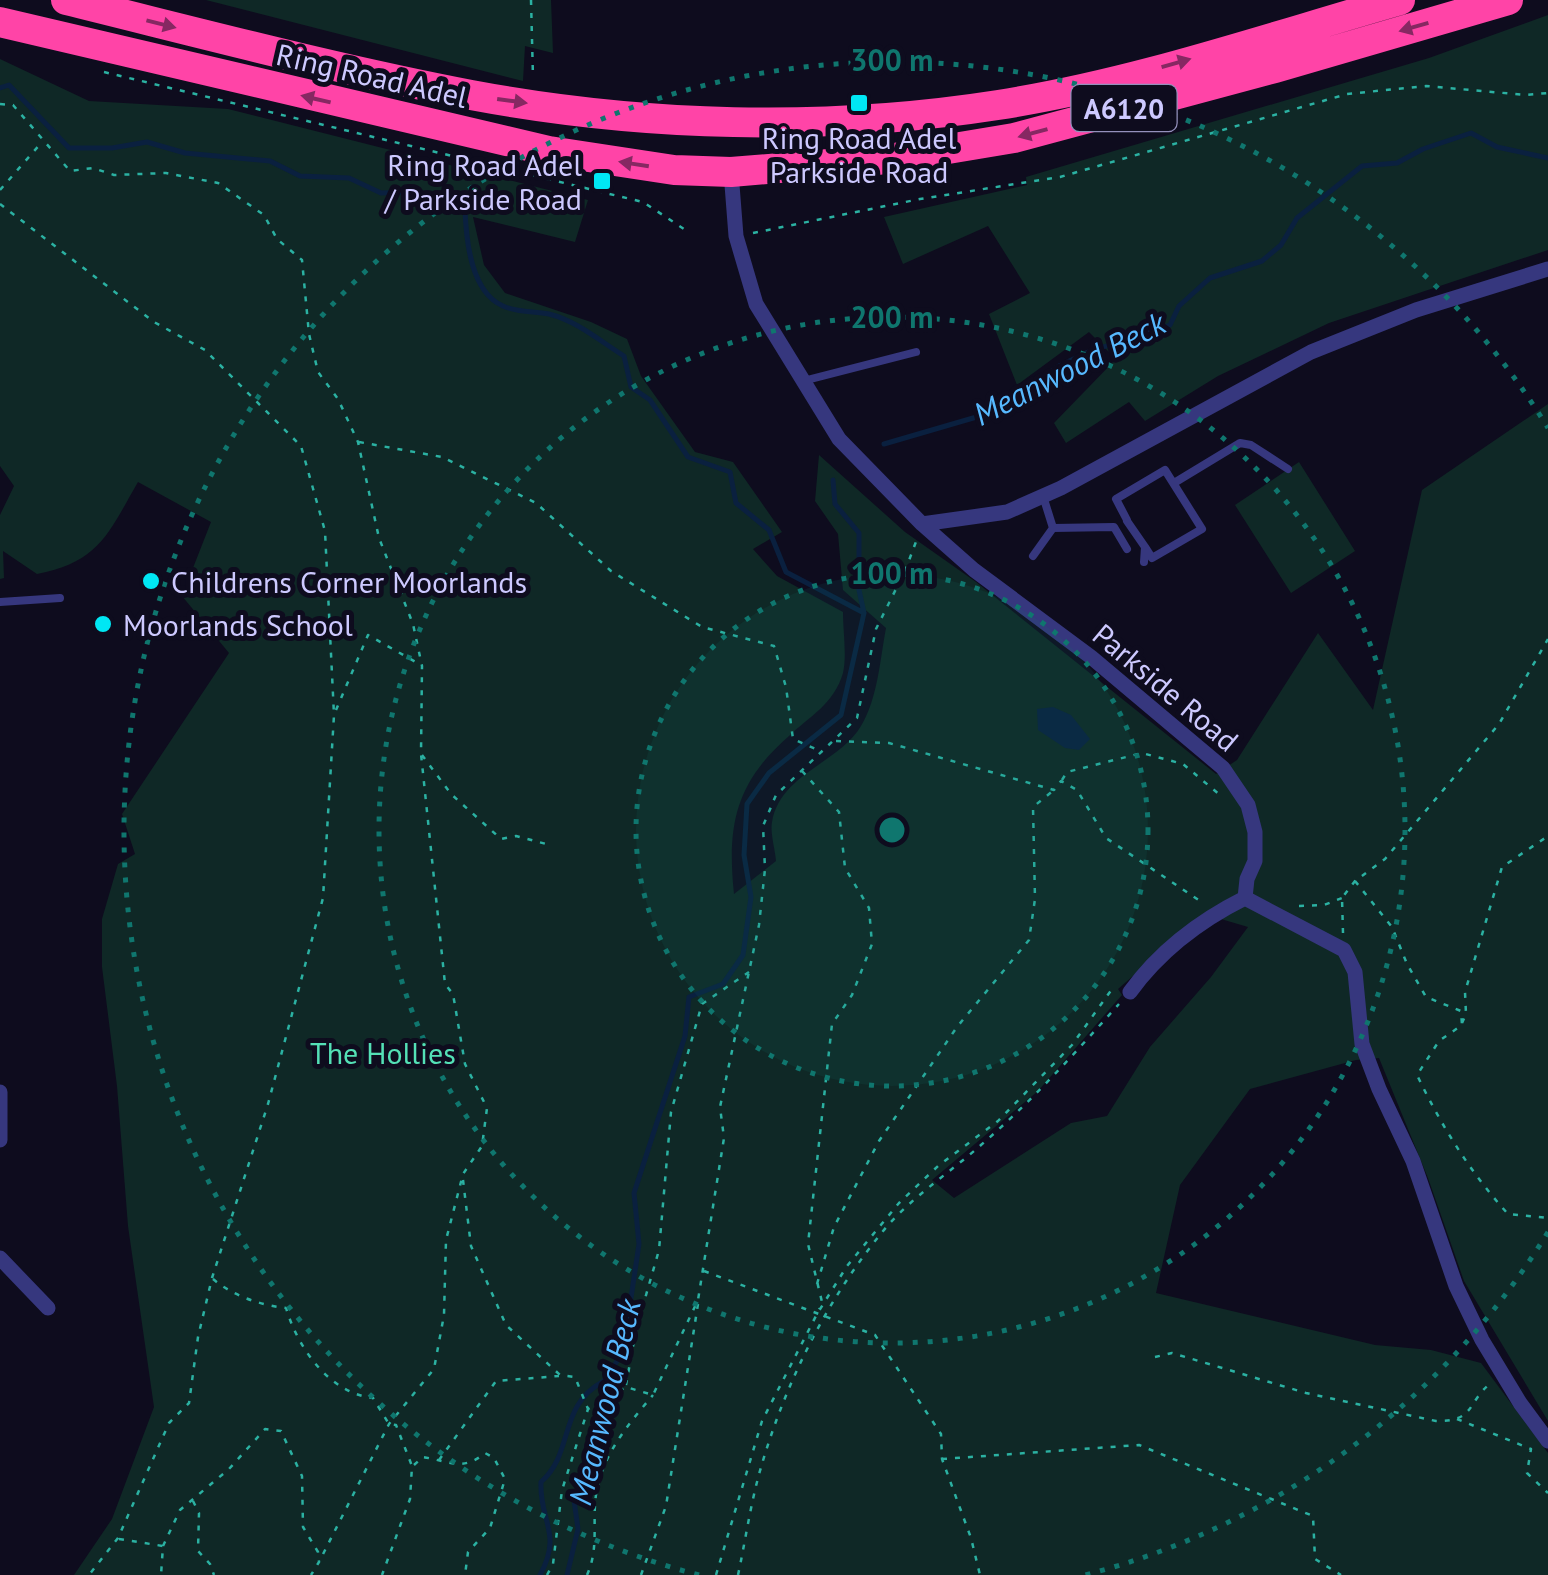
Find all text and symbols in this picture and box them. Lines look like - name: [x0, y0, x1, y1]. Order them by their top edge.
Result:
- one-way arrow: [146, 16, 177, 32]
- one-way arrow: [1398, 20, 1429, 35]
- street label: Ring Road Adel: [273, 34, 471, 116]
- text: 300 m: [851, 40, 933, 79]
- one-way arrow: [1161, 55, 1192, 71]
- road number: A6120: [1072, 85, 1176, 131]
- one-way arrow: [300, 90, 331, 106]
- marker: Ring Road Adel Parkside Road: [848, 92, 870, 114]
- one-way arrow: [497, 94, 528, 110]
- place label: Ring Road Adel Parkside Road: [762, 118, 957, 191]
- one-way arrow: [1018, 125, 1049, 141]
- place label: Ring Road Adel / Parkside Road: [383, 145, 582, 218]
- one-way arrow: [618, 156, 650, 172]
- marker: Ring Road Adel / Parkside Road: [591, 170, 613, 192]
- text: 200 m: [851, 297, 933, 336]
- water label: Meanwood Beck: [966, 301, 1174, 434]
- text: 100 m: [851, 553, 933, 592]
- place label: Childrens Corner Moorlands: [171, 562, 527, 601]
- marker: Childrens Corner Moorlands: [140, 570, 162, 592]
- place label: Moorlands School: [123, 605, 353, 644]
- marker: Moorlands School: [92, 613, 114, 635]
- street label: Parkside Road: [1085, 615, 1247, 759]
- centre of rings: [874, 812, 910, 848]
- park label: The Hollies: [310, 1033, 456, 1072]
- water label: Meanwood Beck: [558, 1293, 650, 1509]

